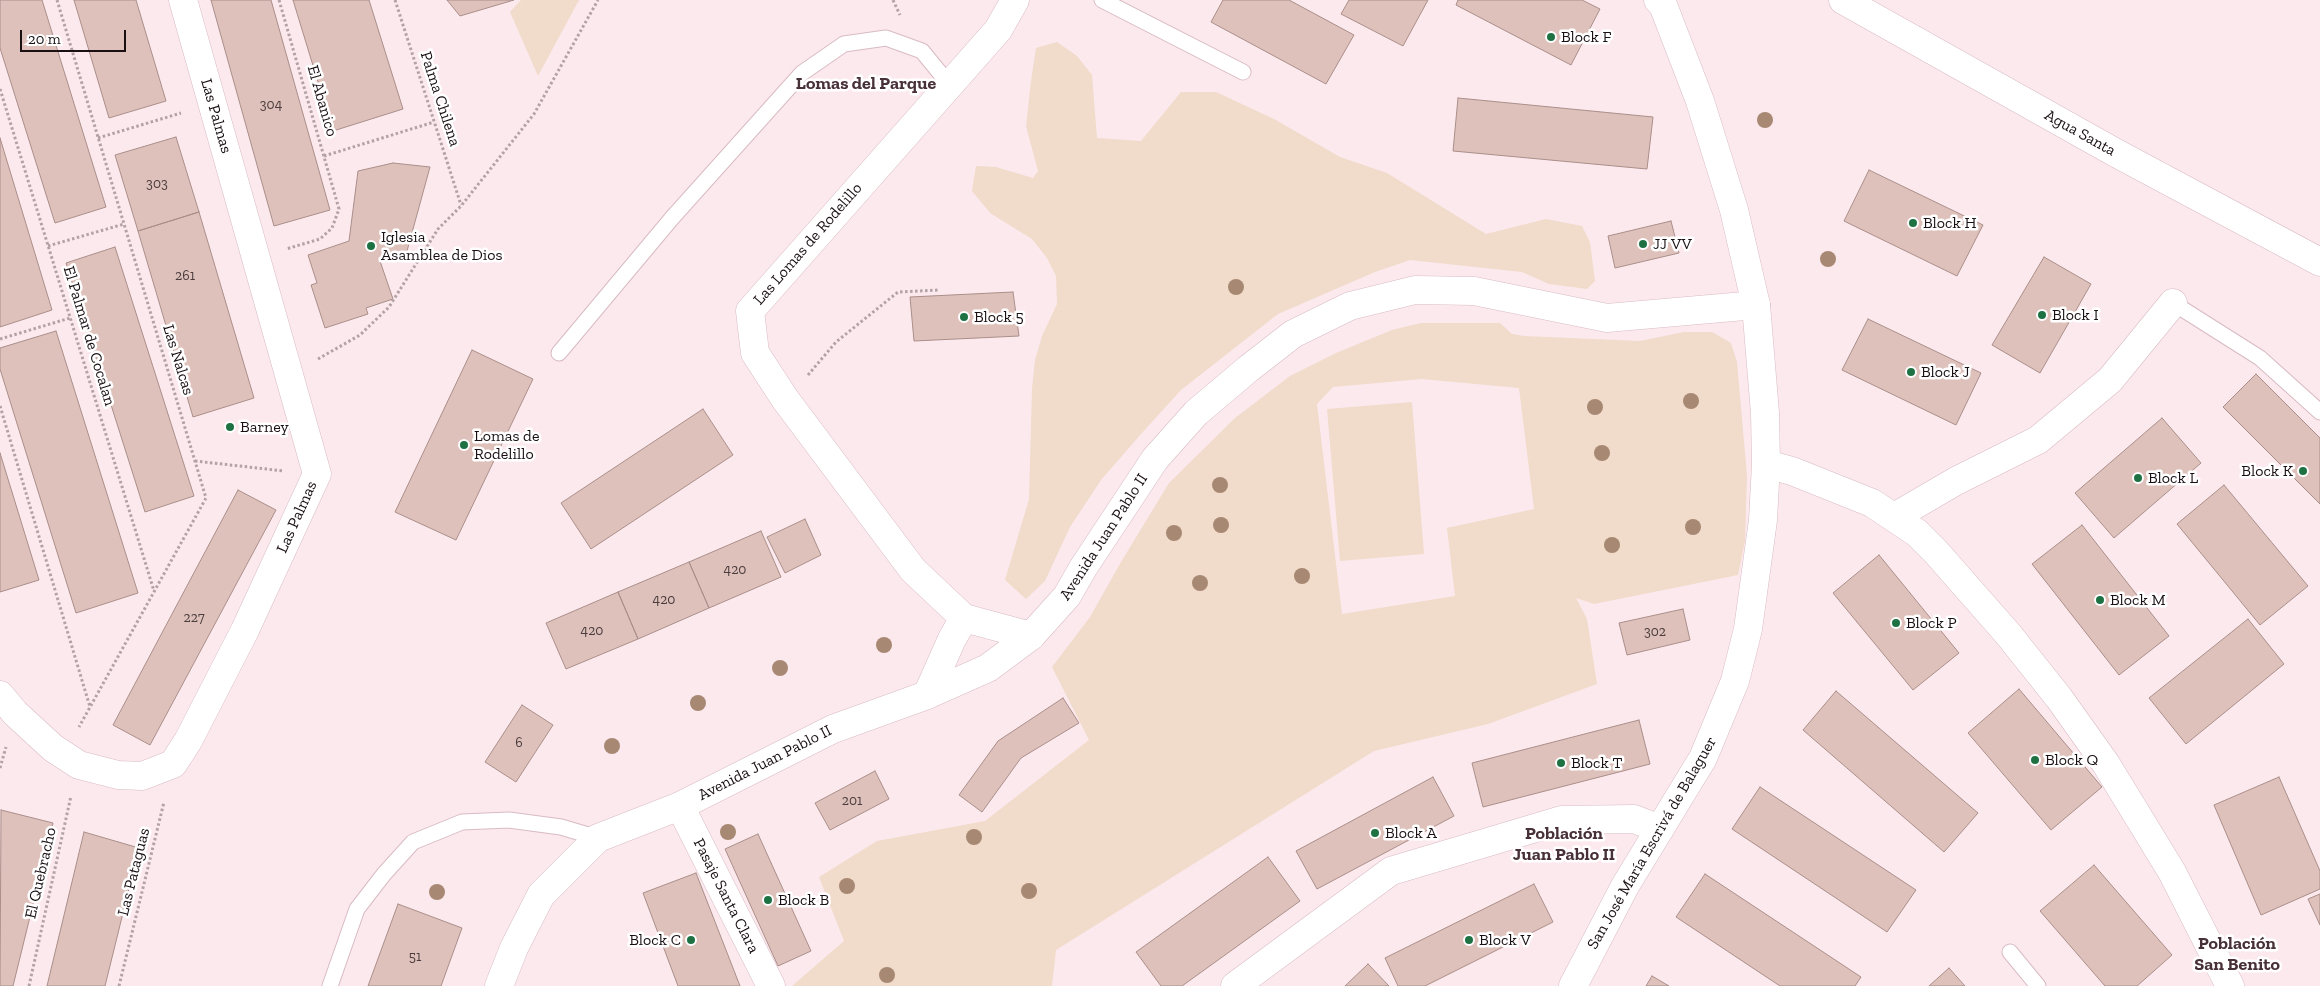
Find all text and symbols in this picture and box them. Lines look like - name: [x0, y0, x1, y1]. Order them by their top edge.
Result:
- scale bar: [22, 20, 129, 52]
- place label: Block F: [1561, 27, 1611, 47]
- text: 20 m: [28, 30, 61, 48]
- marker: Block F: [1545, 31, 1557, 43]
- street label: Palma Chilena: [416, 49, 464, 149]
- street label: El Abanico: [303, 63, 341, 139]
- district label: Lomas del Parque: [796, 73, 936, 95]
- street label: Las Palmas: [196, 76, 236, 156]
- house number: 304: [260, 97, 282, 113]
- street label: Agua Santa: [2041, 106, 2119, 160]
- house number: 303: [146, 176, 168, 192]
- street label: Las Lomas de Rodelillo: [750, 179, 866, 309]
- place label: Block H: [1923, 213, 1976, 233]
- marker: Block H: [1907, 217, 1919, 229]
- place label: Iglesia Asamblea de Dios: [381, 227, 503, 265]
- place label: JJ VV: [1653, 234, 1692, 254]
- marker: JJ VV: [1637, 238, 1649, 250]
- marker: Iglesia Asamblea de Dios: [365, 240, 377, 252]
- street label: El Palmar de Cocalan: [59, 264, 119, 408]
- house number: 261: [175, 268, 195, 284]
- place label: Block I: [2052, 305, 2099, 325]
- place label: Block 5: [974, 307, 1024, 327]
- marker: Block I: [2036, 309, 2048, 321]
- marker: Block 5: [958, 311, 970, 323]
- street label: Las Nalcas: [158, 322, 198, 398]
- place label: Block J: [1921, 362, 1970, 382]
- marker: Block J: [1905, 366, 1917, 378]
- place label: Barney: [240, 417, 289, 437]
- marker: Barney: [224, 421, 236, 433]
- place label: Lomas de Rodelillo: [474, 426, 539, 464]
- marker: Lomas de Rodelillo: [458, 439, 470, 451]
- place label: Block K: [2241, 461, 2293, 481]
- marker: Block K: [2297, 465, 2309, 477]
- place label: Block L: [2148, 468, 2198, 488]
- street label: Avenida Juan Pablo II: [1056, 470, 1152, 604]
- marker: Block L: [2132, 472, 2144, 484]
- street label: Las Palmas: [273, 478, 321, 556]
- house number: 420: [724, 562, 746, 578]
- place label: Block M: [2110, 590, 2165, 610]
- house number: 420: [653, 592, 675, 608]
- marker: Block M: [2094, 594, 2106, 606]
- house number: 227: [183, 610, 205, 626]
- place label: Block P: [1906, 613, 1957, 633]
- marker: Block P: [1890, 617, 1902, 629]
- house number: 420: [581, 623, 603, 639]
- house number: 302: [1644, 624, 1666, 640]
- street label: Avenida Juan Pablo II: [695, 721, 835, 805]
- street label: San José María Escrivá de Balaguer: [1583, 733, 1721, 953]
- house number: 6: [515, 735, 523, 751]
- place label: Block Q: [2045, 750, 2098, 770]
- place label: Block T: [1571, 753, 1622, 773]
- marker: Block Q: [2029, 754, 2041, 766]
- marker: Block T: [1555, 757, 1567, 769]
- house number: 201: [842, 793, 862, 809]
- place label: Block A: [1385, 823, 1437, 843]
- district label: Población Juan Pablo II: [1513, 823, 1615, 866]
- street label: El Quebracho: [21, 825, 61, 921]
- street label: Las Pataguas: [114, 826, 154, 918]
- marker: Block A: [1369, 827, 1381, 839]
- street label: Pasaje Santa Clara: [689, 835, 763, 957]
- place label: Block B: [778, 890, 829, 910]
- marker: Block B: [762, 894, 774, 906]
- place label: Block C: [629, 930, 681, 950]
- place label: Block V: [1479, 930, 1531, 950]
- district label: Población San Benito: [2194, 933, 2280, 976]
- marker: Block C: [685, 934, 697, 946]
- marker: Block V: [1463, 934, 1475, 946]
- house number: 51: [409, 949, 421, 965]

